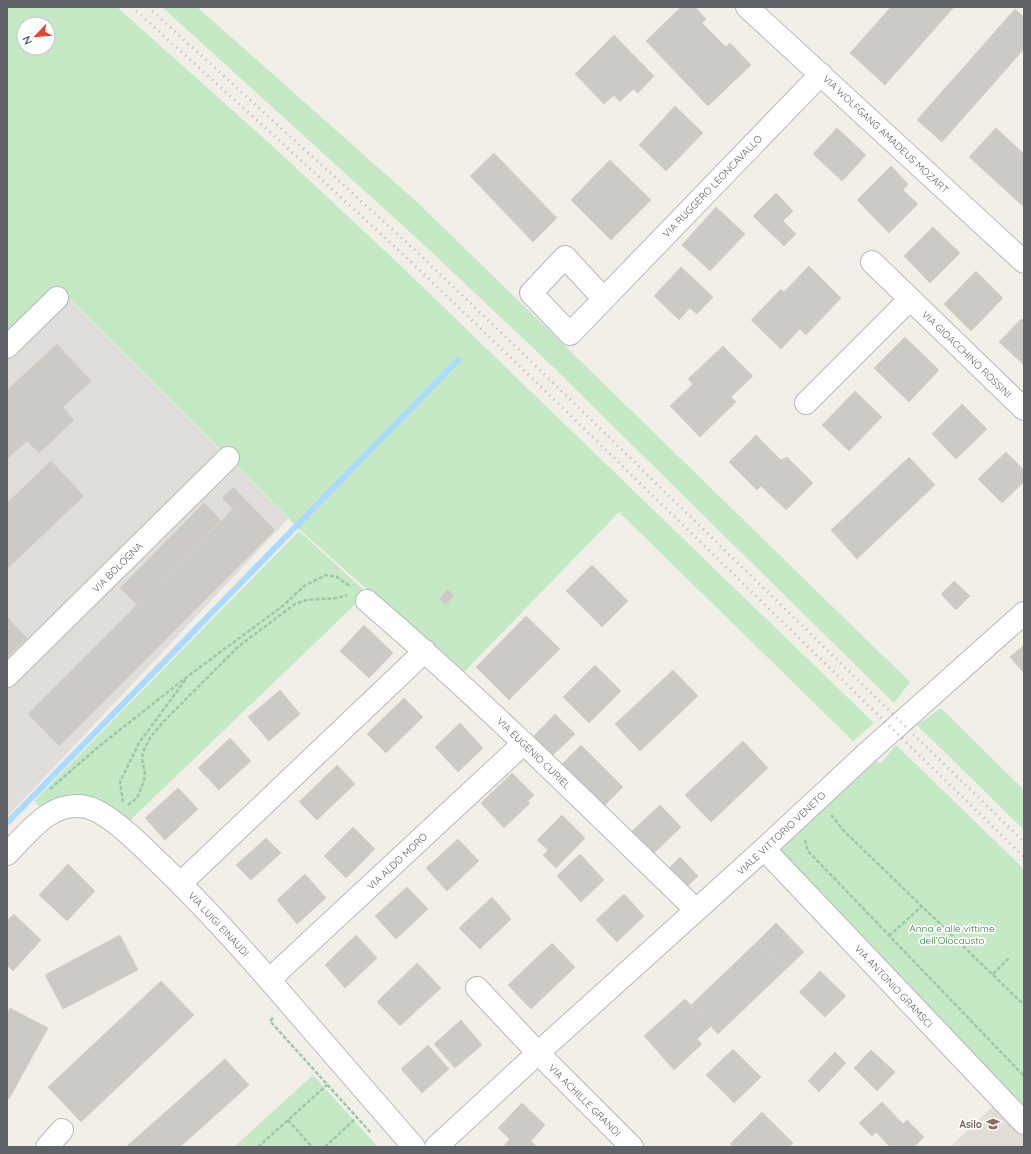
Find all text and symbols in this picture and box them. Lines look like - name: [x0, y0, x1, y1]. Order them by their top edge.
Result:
- north arrow: [16, 16, 56, 56]
- text: N: [19, 34, 35, 47]
- street label: VIA WOLFGANG AMADEUS MOZART: [820, 72, 951, 196]
- street label: VIA RUGGERO LEONCAVALLO: [660, 132, 765, 240]
- street label: VIA GIOACCHINO ROSSINI: [919, 308, 1014, 401]
- street label: VIA BOLOGNA: [89, 539, 146, 595]
- street label: VIA EUGENIO CURIEL: [494, 715, 574, 792]
- street label: VIALE VITTORIO VENETO: [734, 789, 829, 878]
- street label: VIA ALDO MORO: [364, 830, 431, 893]
- street label: VIA LUIGI EINAUDI: [185, 889, 252, 959]
- park label: Anna e alle vittime dell’Olocausto: [909, 922, 995, 947]
- street label: VIA ANTONIO GRAMSCI: [852, 942, 935, 1031]
- street label: VIA ACHILLE GRANDI: [546, 1061, 624, 1139]
- school or university icon: Asilo: [985, 1116, 1001, 1132]
- place label: Asilo: [960, 1118, 982, 1131]

